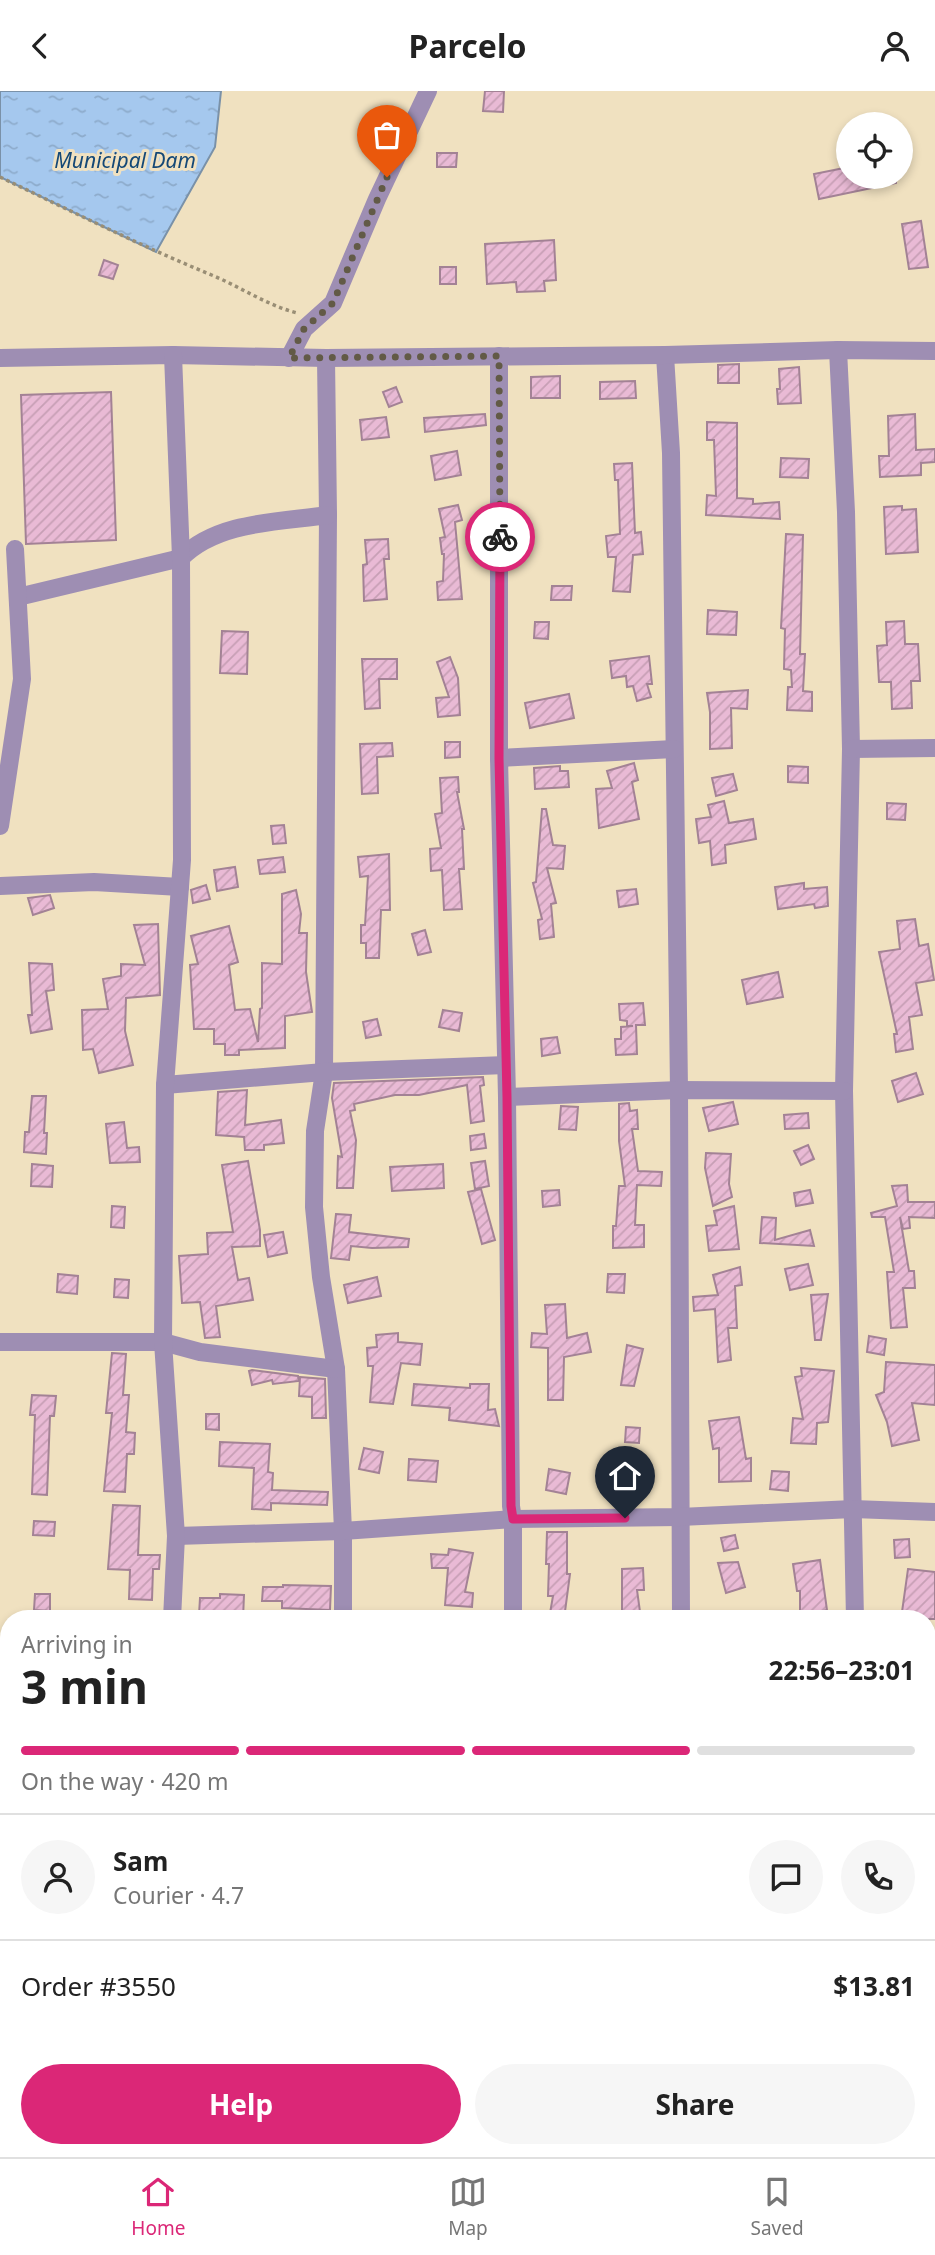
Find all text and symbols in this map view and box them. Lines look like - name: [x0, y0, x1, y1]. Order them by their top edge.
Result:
- text: Parcelo: [409, 24, 526, 67]
- icon: back: [21, 27, 59, 65]
- icon: person: [876, 27, 914, 65]
- pin: [357, 105, 417, 177]
- map controls: [836, 112, 913, 189]
- button: locate: [836, 112, 913, 189]
- icon: bag: [368, 116, 406, 154]
- water label: Municipal Dam: [54, 146, 196, 174]
- courier: [465, 502, 535, 572]
- icon: bike: [481, 518, 519, 556]
- pin: [595, 1446, 655, 1518]
- icon: home: [606, 1457, 644, 1495]
- text: Arriving in: [21, 1628, 133, 1660]
- text: 22:56–23:01: [768, 1652, 915, 1688]
- text: 3 min: [21, 1655, 148, 1717]
- text: On the way · 420 m: [21, 1765, 228, 1797]
- button: person: [21, 1840, 95, 1914]
- button: chat: [749, 1840, 823, 1914]
- button: phone: [841, 1840, 915, 1914]
- text: Sam: [113, 1843, 168, 1879]
- text: Courier · 4.7: [113, 1879, 244, 1911]
- text: Order #3550: [21, 1968, 176, 2004]
- text: $13.81: [833, 1968, 915, 2004]
- button: Help: [21, 2064, 461, 2144]
- button: Share: [475, 2064, 915, 2144]
- tab: Home: [131, 2173, 185, 2241]
- tab: Map: [448, 2173, 488, 2241]
- tab: Saved: [750, 2173, 804, 2241]

